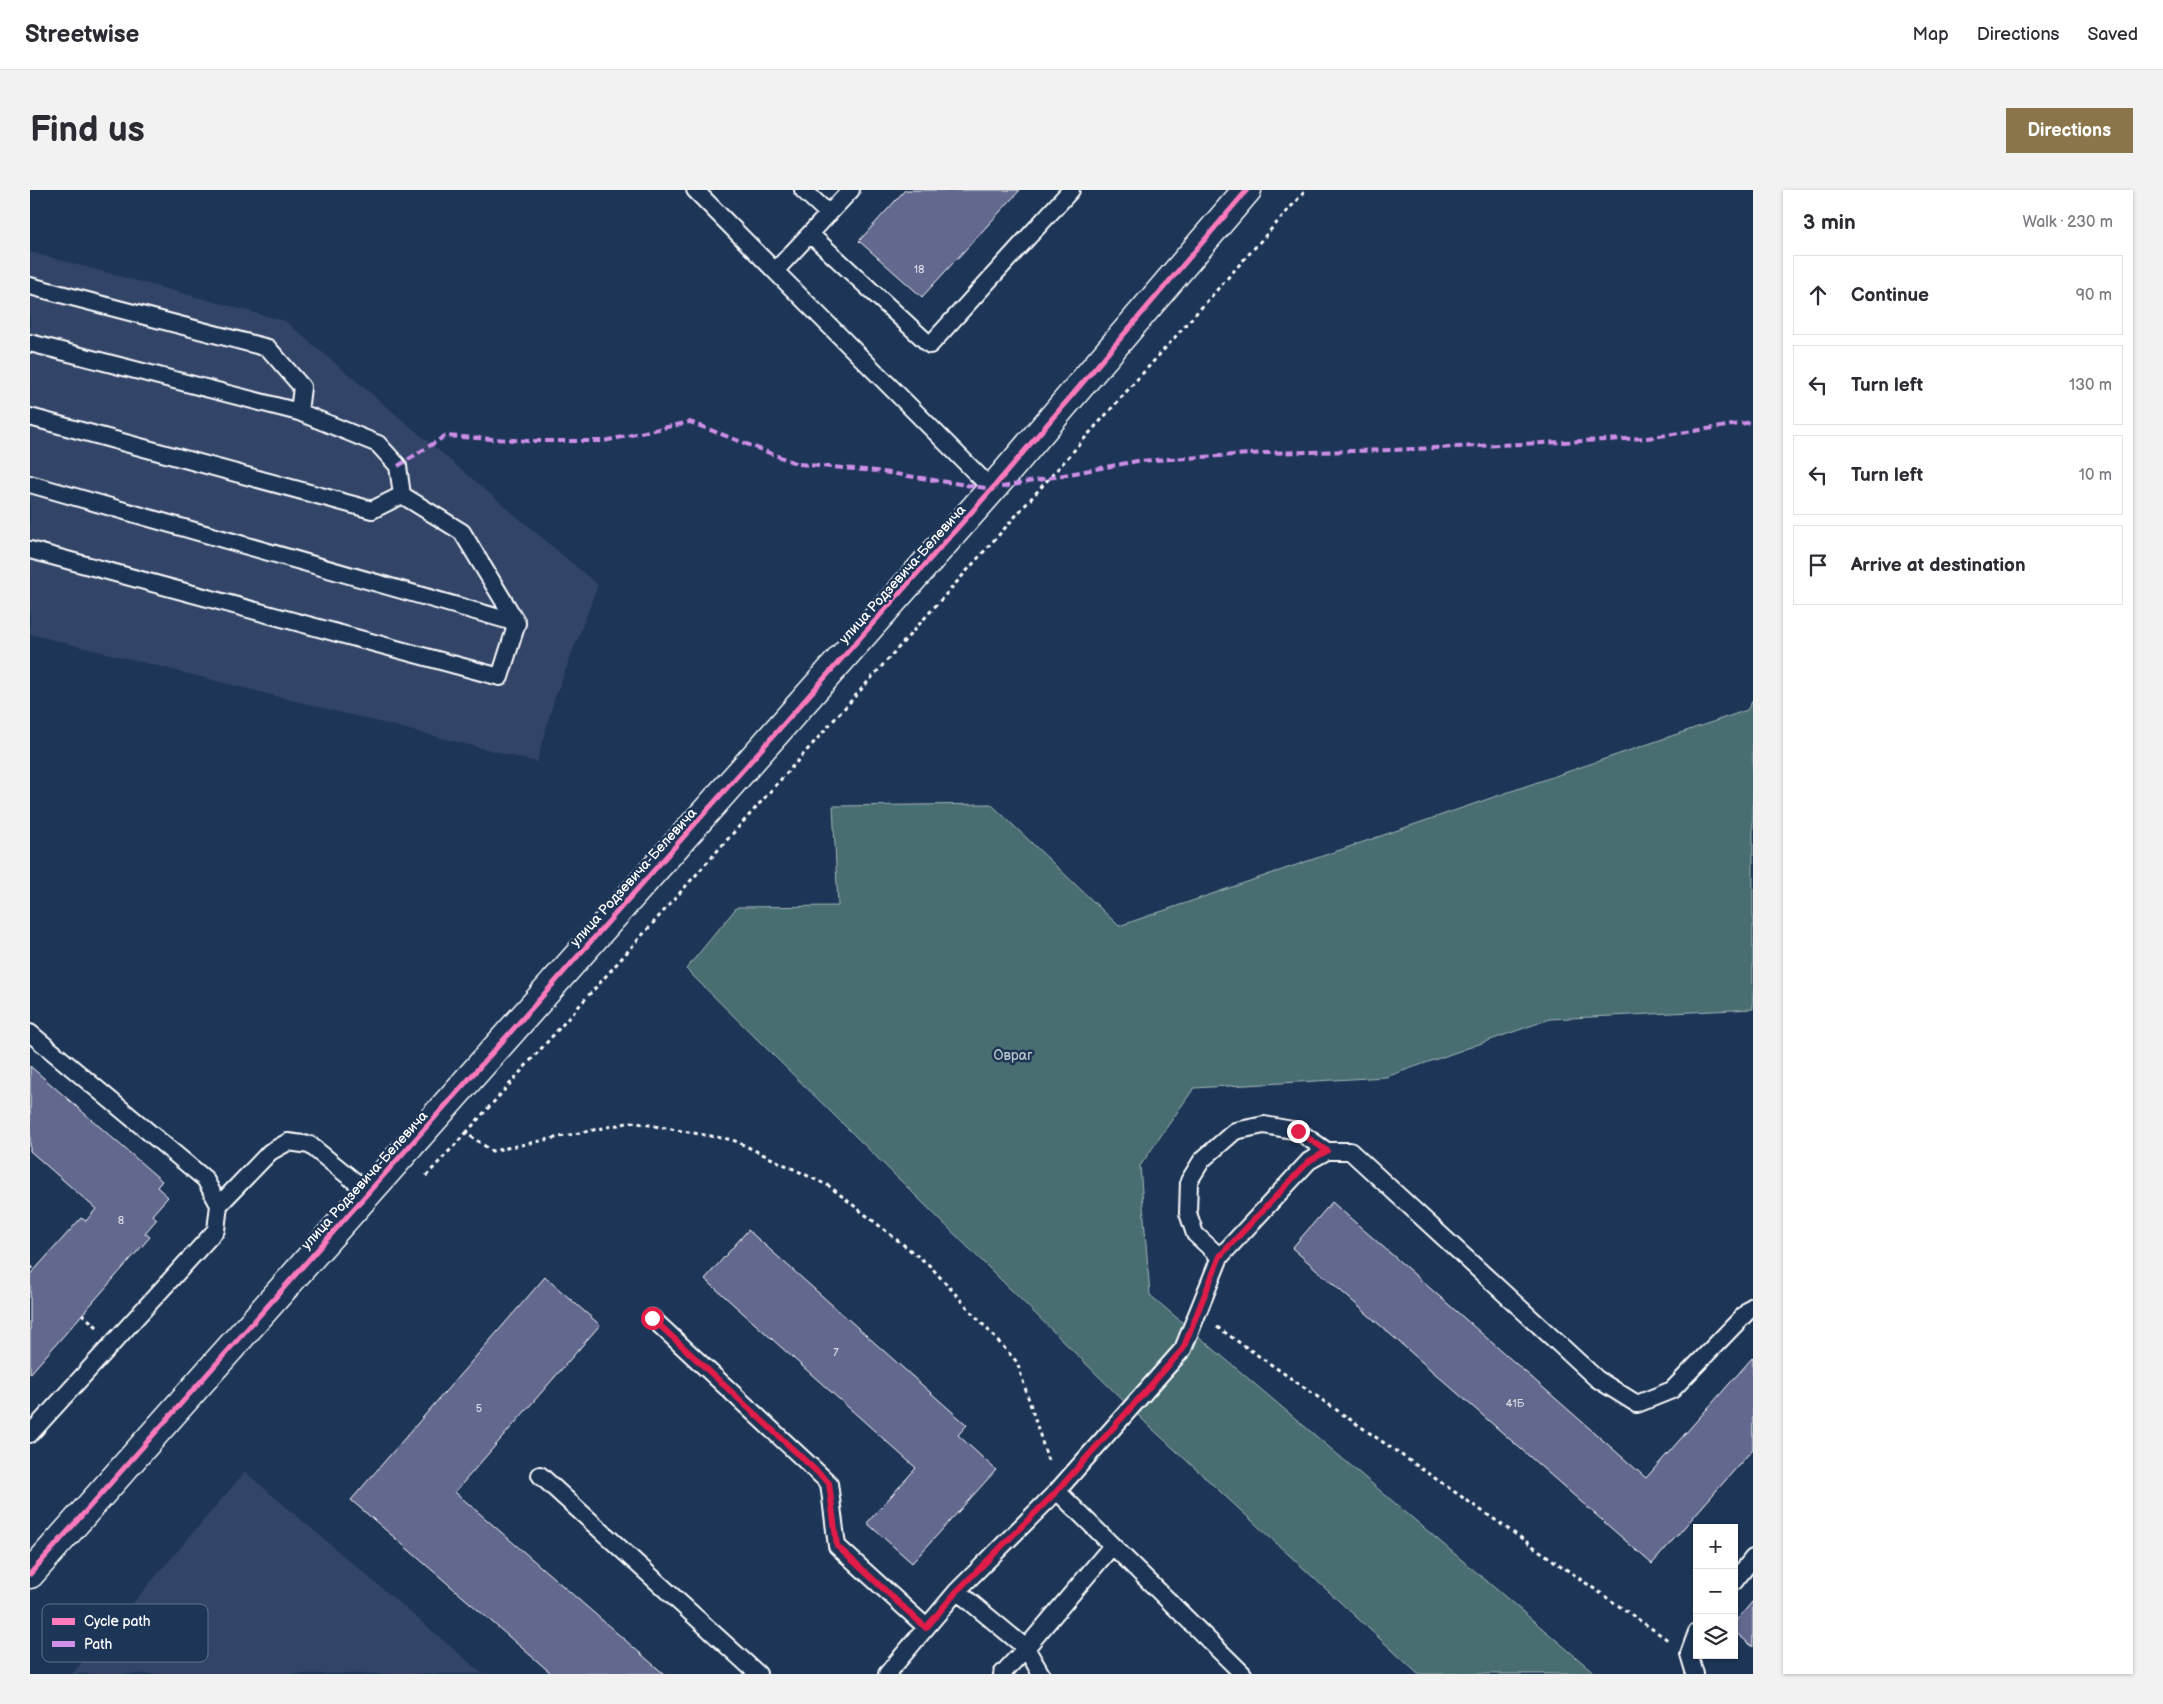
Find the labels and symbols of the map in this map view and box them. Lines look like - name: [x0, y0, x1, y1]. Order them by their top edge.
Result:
- house number: 18: [914, 263, 924, 276]
- street label: улица Родзевича-Белевича: [835, 501, 970, 647]
- street label: улица Родзевича-Белевича: [566, 804, 701, 950]
- park label: Овраг: [993, 1047, 1033, 1064]
- street label: улица Родзевича-Белевича: [297, 1107, 432, 1253]
- route end: [1287, 1120, 1310, 1143]
- house number: 8: [118, 1214, 124, 1227]
- route start: [641, 1307, 664, 1330]
- house number: 7: [833, 1346, 839, 1359]
- house number: 41Б: [1506, 1397, 1525, 1410]
- house number: 5: [476, 1402, 482, 1415]
- legend: [42, 1604, 208, 1662]
- text: Cycle path: [84, 1613, 151, 1630]
- text: Path: [84, 1636, 112, 1653]

